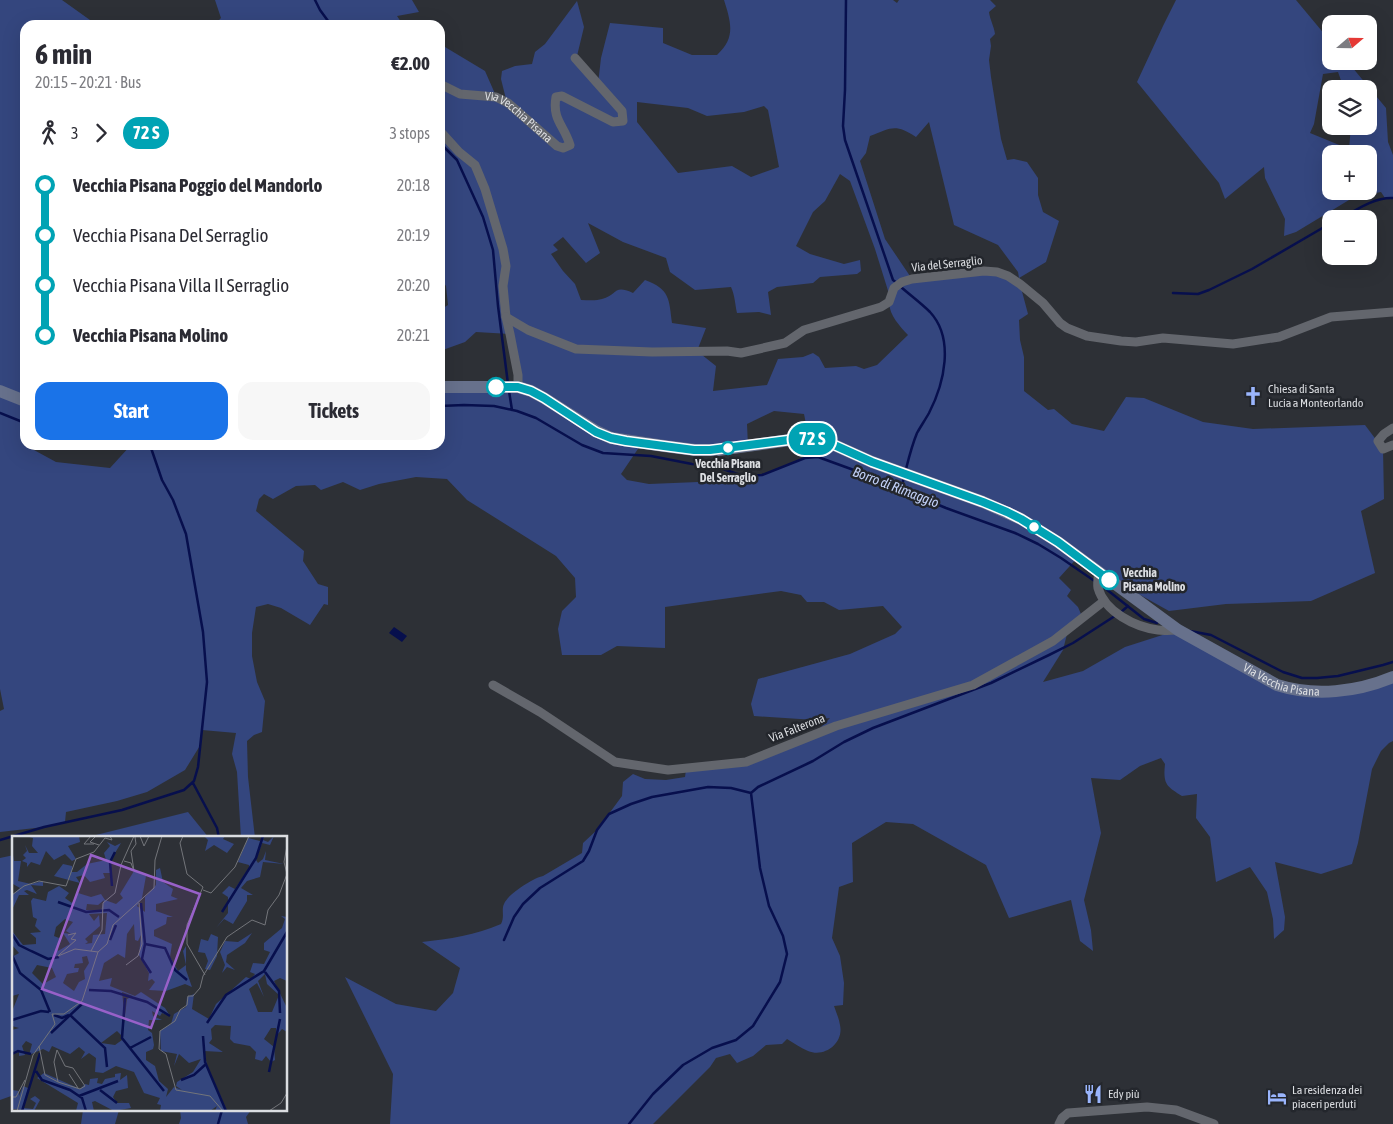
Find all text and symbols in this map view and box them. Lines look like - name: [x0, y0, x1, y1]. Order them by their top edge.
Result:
- north arrow: [1322, 15, 1378, 70]
- map controls: [1322, 15, 1377, 265]
- text: 6 min: [35, 38, 92, 70]
- text: €2.00: [391, 52, 430, 74]
- text: 20:15 – 20:21 · Bus: [35, 73, 141, 91]
- button: layers: [1322, 80, 1377, 135]
- street label: Via Vecchia Pisana: [484, 89, 555, 146]
- icon: walk: [35, 119, 63, 147]
- icon: forward: [87, 119, 115, 147]
- text: 72 S: [133, 122, 159, 143]
- text: 3: [71, 124, 79, 142]
- text: 3 stops: [389, 124, 430, 142]
- button: +: [1322, 145, 1377, 200]
- text: Vecchia Pisana Poggio del Mandorlo: [73, 174, 322, 196]
- text: 20:18: [397, 176, 430, 194]
- button: −: [1322, 210, 1377, 265]
- text: Vecchia Pisana Del Serraglio: [73, 224, 269, 246]
- text: 20:19: [397, 226, 430, 244]
- street label: Via del Serraglio: [911, 253, 984, 275]
- text: Vecchia Pisana Villa Il Serraglio: [73, 274, 289, 296]
- text: 20:20: [397, 276, 430, 294]
- text: Vecchia Pisana Molino: [73, 324, 228, 346]
- text: 20:21: [397, 326, 430, 344]
- unlabelled marker: [486, 377, 506, 397]
- button: Start: [35, 382, 228, 440]
- button: Tickets: [238, 382, 430, 440]
- place label: Chiesa di Santa Lucia a Monteorlando: [1268, 382, 1364, 410]
- church icon: Chiesa di Santa Lucia a Monteorlando: [1242, 385, 1264, 407]
- line badge: 72 S: [777, 423, 847, 455]
- text: 72 S: [799, 428, 825, 449]
- marker: Vecchia Pisana Del Serraglio: [721, 441, 735, 455]
- place label: Vecchia Pisana Del Serraglio: [694, 457, 761, 485]
- water label: Borro di Rimaggio: [851, 463, 942, 511]
- unlabelled marker: [1027, 520, 1041, 534]
- place label: Vecchia Pisana Molino: [1122, 566, 1186, 594]
- marker: Vecchia Pisana Molino: [1099, 570, 1119, 590]
- street label: Via Vecchia Pisana: [1241, 661, 1320, 699]
- street label: Via Falterona: [767, 711, 827, 745]
- inset map: [12, 836, 288, 1112]
- restaurant icon: Edy più: [1082, 1083, 1104, 1105]
- place label: La residenza dei piaceri perduti: [1292, 1083, 1362, 1111]
- hotel icon: La residenza dei piaceri perduti: [1266, 1086, 1288, 1108]
- place label: Edy più: [1108, 1087, 1140, 1101]

